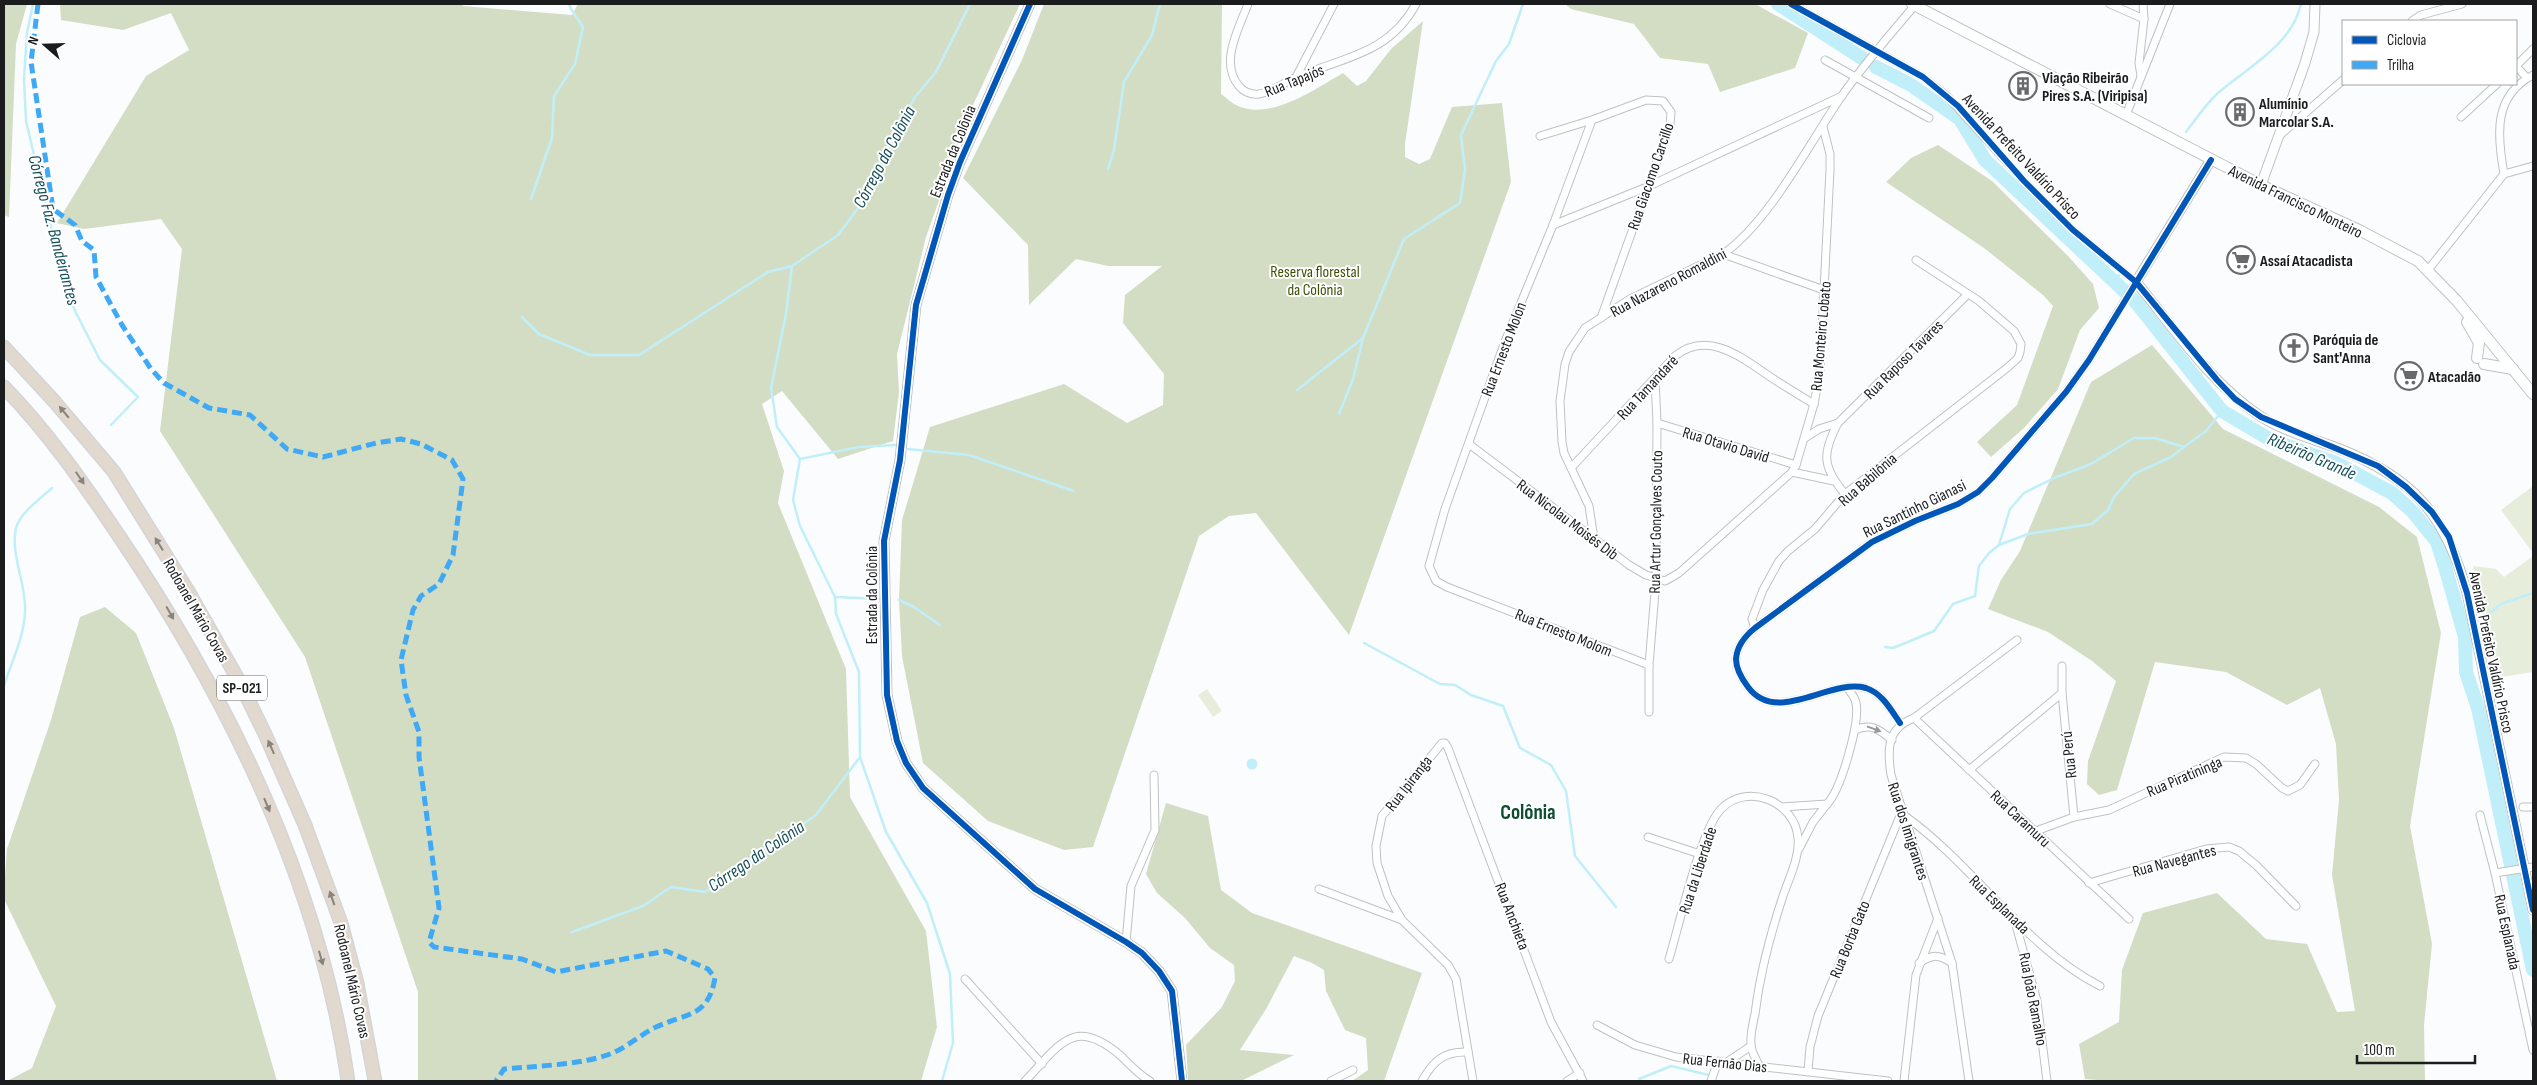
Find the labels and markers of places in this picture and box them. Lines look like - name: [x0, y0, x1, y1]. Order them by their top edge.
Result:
- place label: Viação Ribeirão Pires S.A. (Viripisa): [2042, 69, 2147, 106]
- building icon: Viação Ribeirão Pires S.A. (Viripisa): [2008, 71, 2038, 101]
- place label: Alumínio Marcolar S.A.: [2258, 95, 2334, 132]
- building icon: Alumínio Marcolar S.A.: [2225, 97, 2255, 127]
- supermarket icon: Assaí Atacadista: [2226, 245, 2256, 275]
- place label: Assaí Atacadista: [2259, 252, 2353, 271]
- place label: Paróquia de Sant'Anna: [2313, 331, 2379, 368]
- church icon: Paróquia de Sant'Anna: [2279, 333, 2309, 363]
- supermarket icon: Atacadão: [2394, 361, 2424, 391]
- place label: Atacadão: [2427, 368, 2481, 387]

